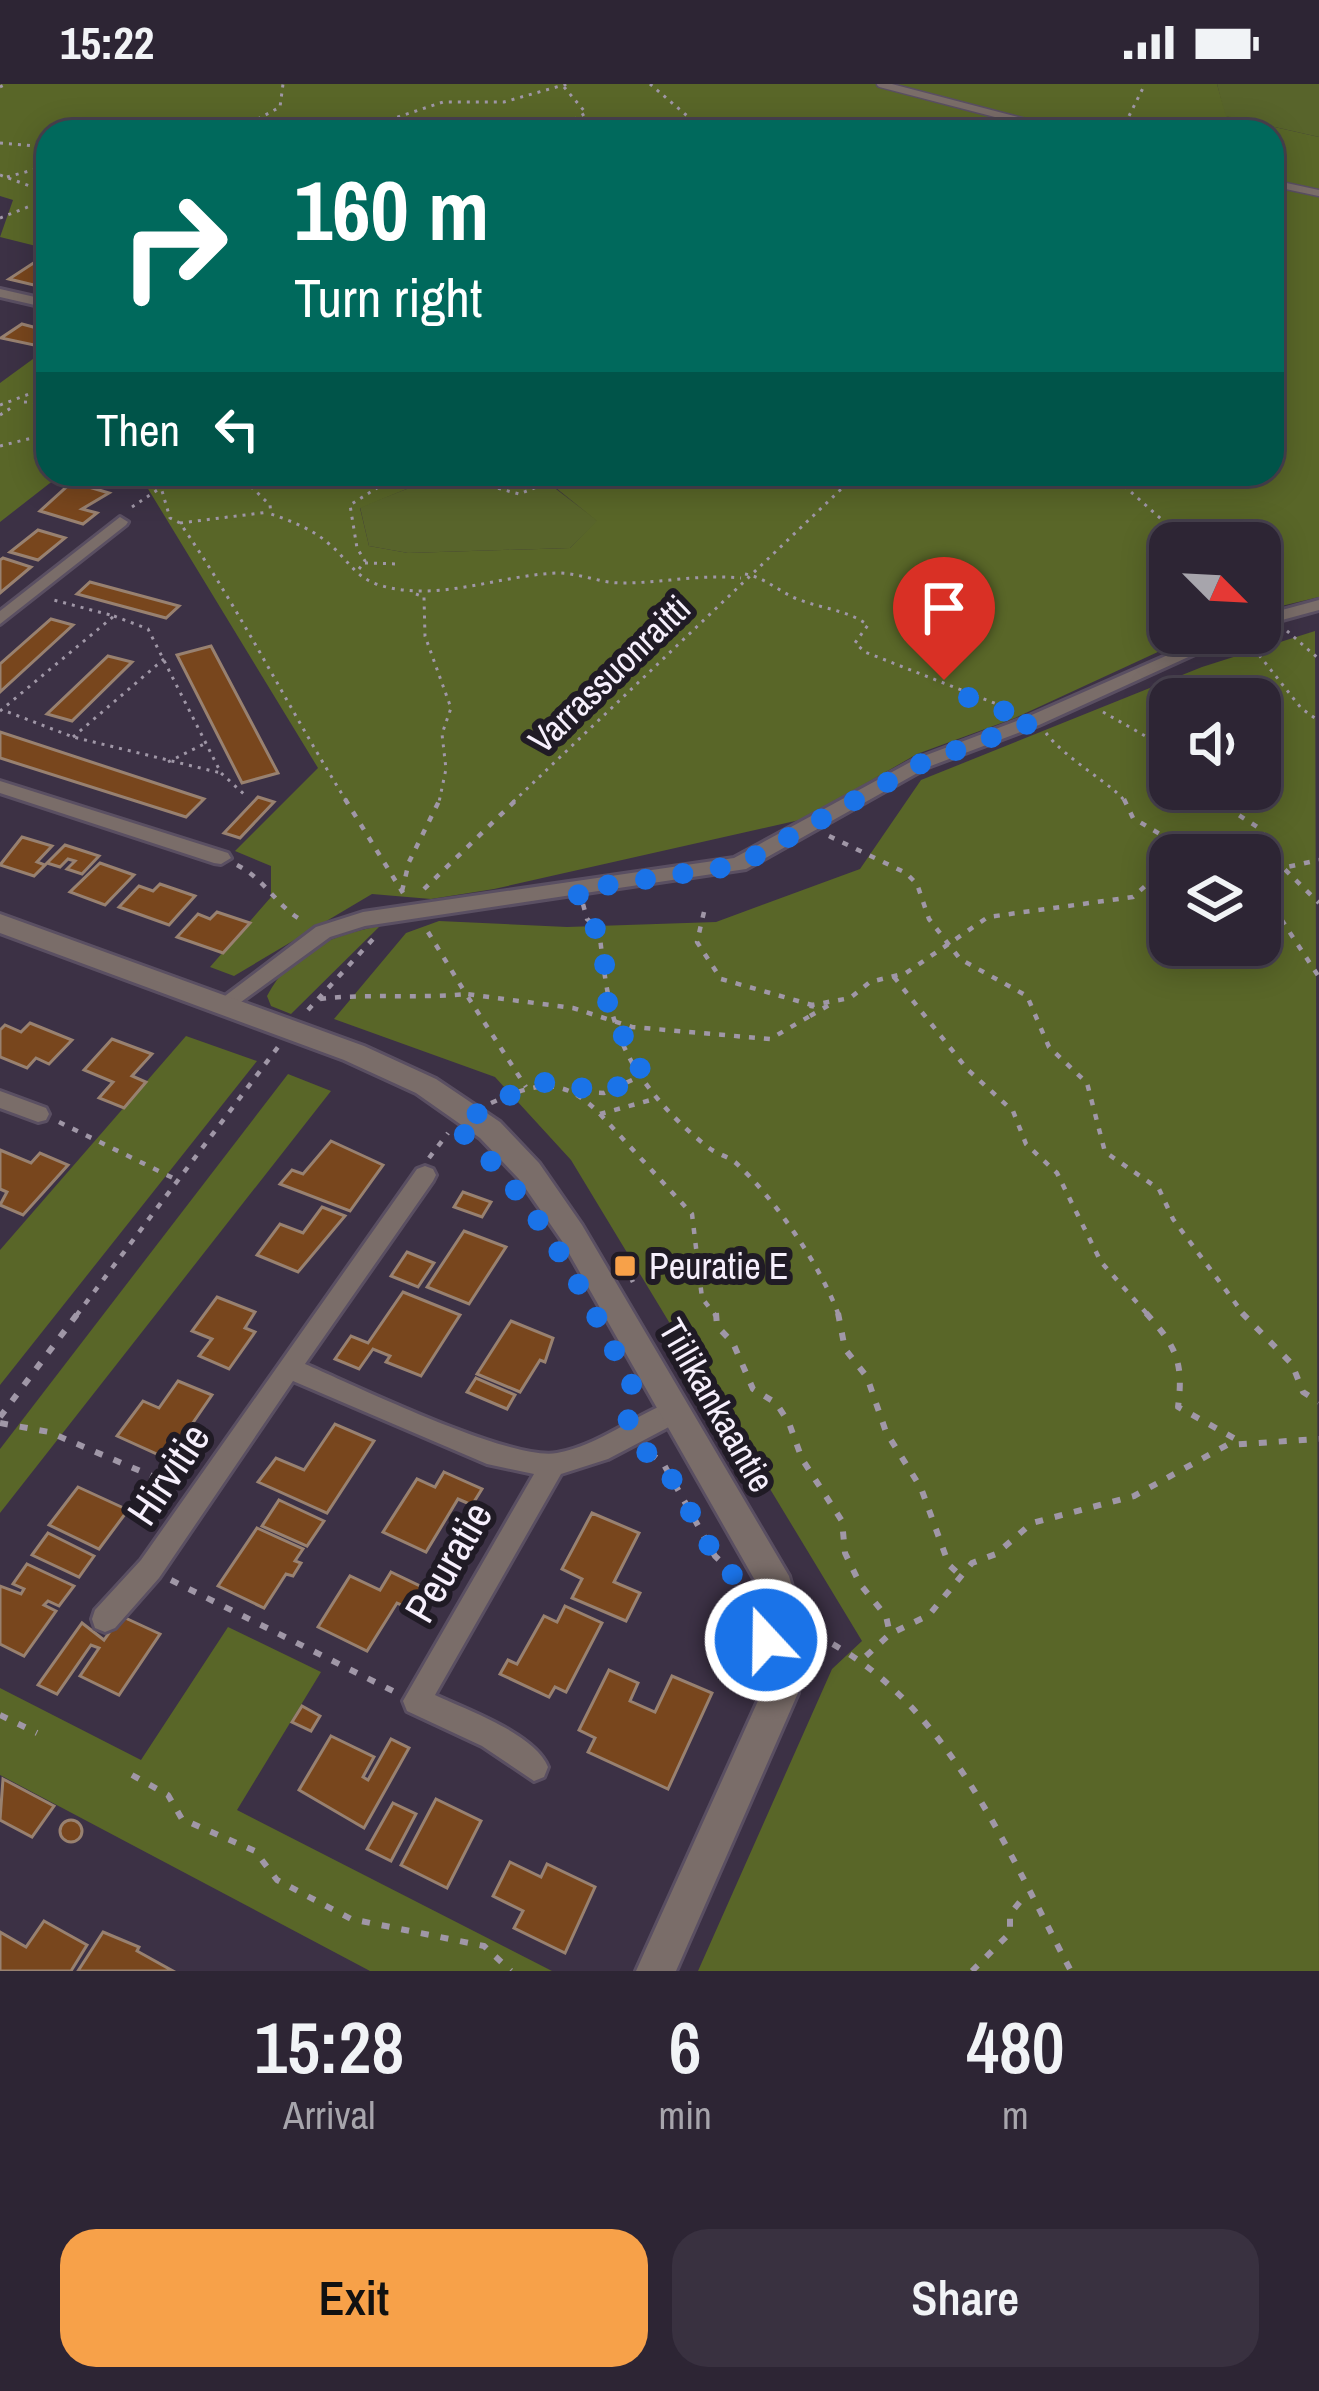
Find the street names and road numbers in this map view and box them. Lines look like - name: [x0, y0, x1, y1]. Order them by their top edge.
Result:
- street label: Varrassuonraitti: [518, 585, 700, 763]
- street label: Tiilikankaantie: [648, 1309, 786, 1501]
- street label: Hirvitie: [114, 1412, 222, 1536]
- street label: Peuratie: [391, 1492, 505, 1632]

